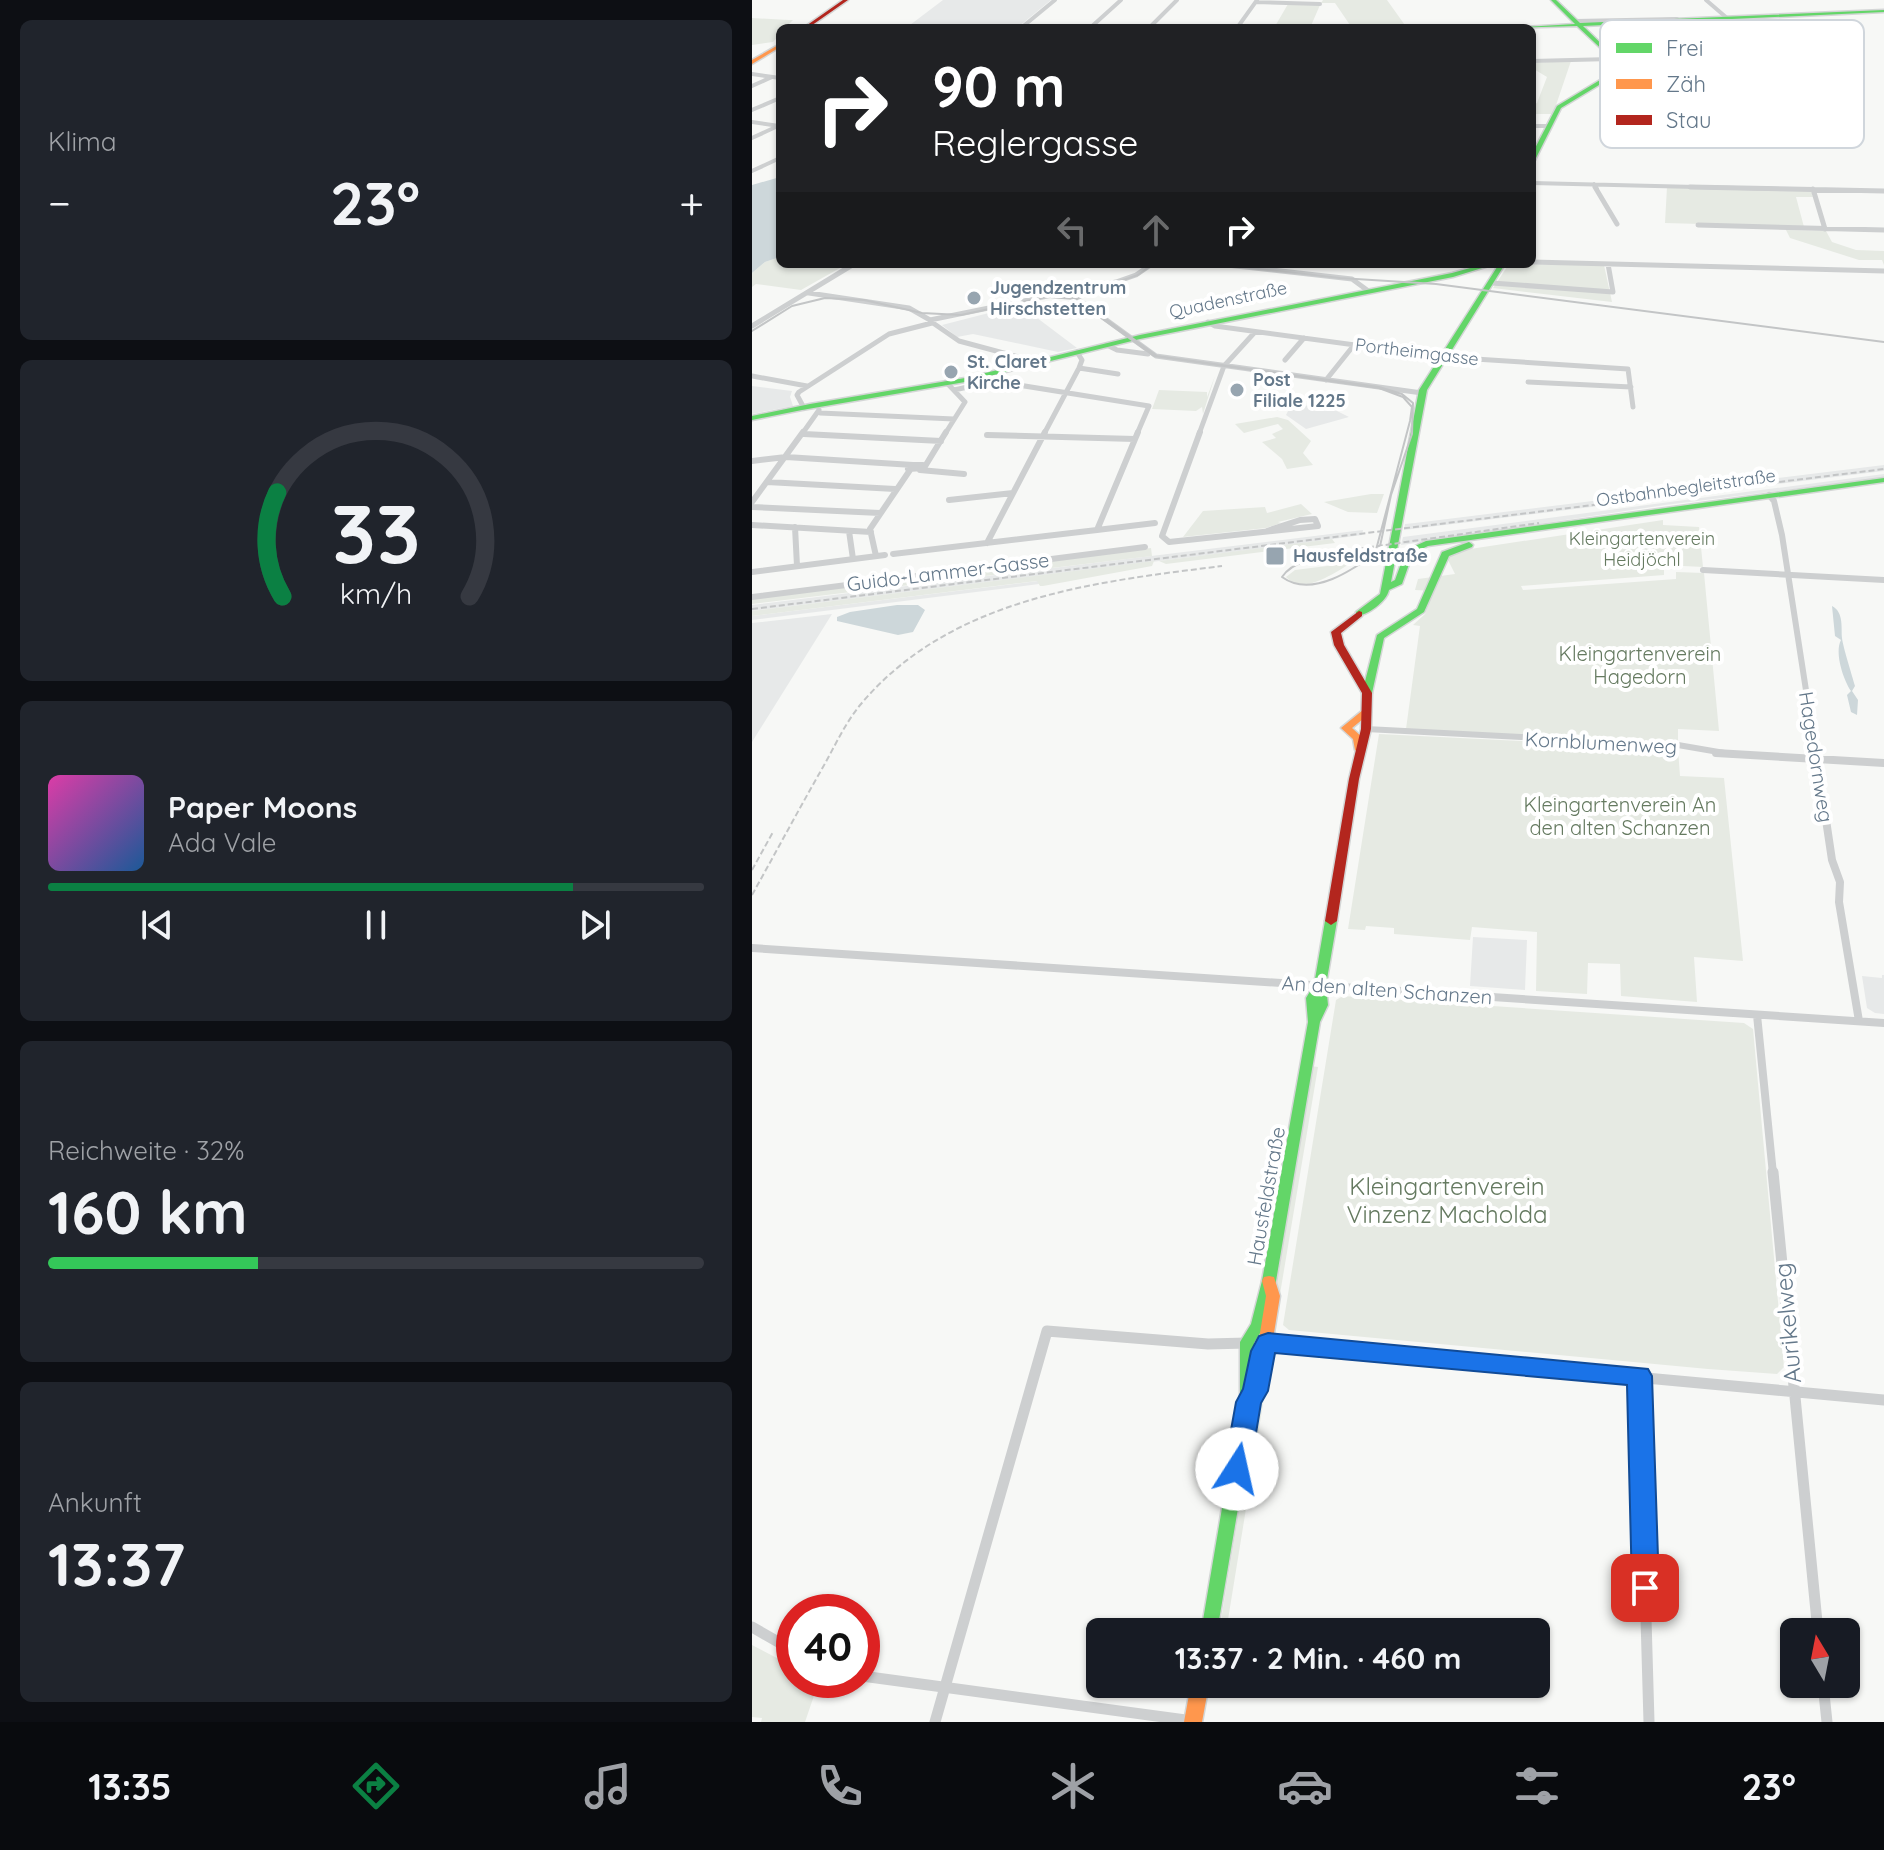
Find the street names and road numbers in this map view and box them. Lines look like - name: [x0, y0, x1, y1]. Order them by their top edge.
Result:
- street label: Quadenstraße: [1167, 276, 1289, 323]
- street label: Portheimgasse: [1354, 333, 1480, 370]
- street label: Ostbahnbegleitstraße: [1595, 464, 1777, 511]
- street label: Guido-Lammer-Gasse: [845, 547, 1051, 596]
- street label: Hagedornweg: [1794, 690, 1839, 824]
- street label: Kornblumenweg: [1524, 726, 1678, 759]
- street label: An den alten Schanzen: [1281, 970, 1493, 1009]
- street label: Hausfeldstraße: [1241, 1125, 1290, 1267]
- street label: Aurikelweg: [1767, 1262, 1807, 1385]

